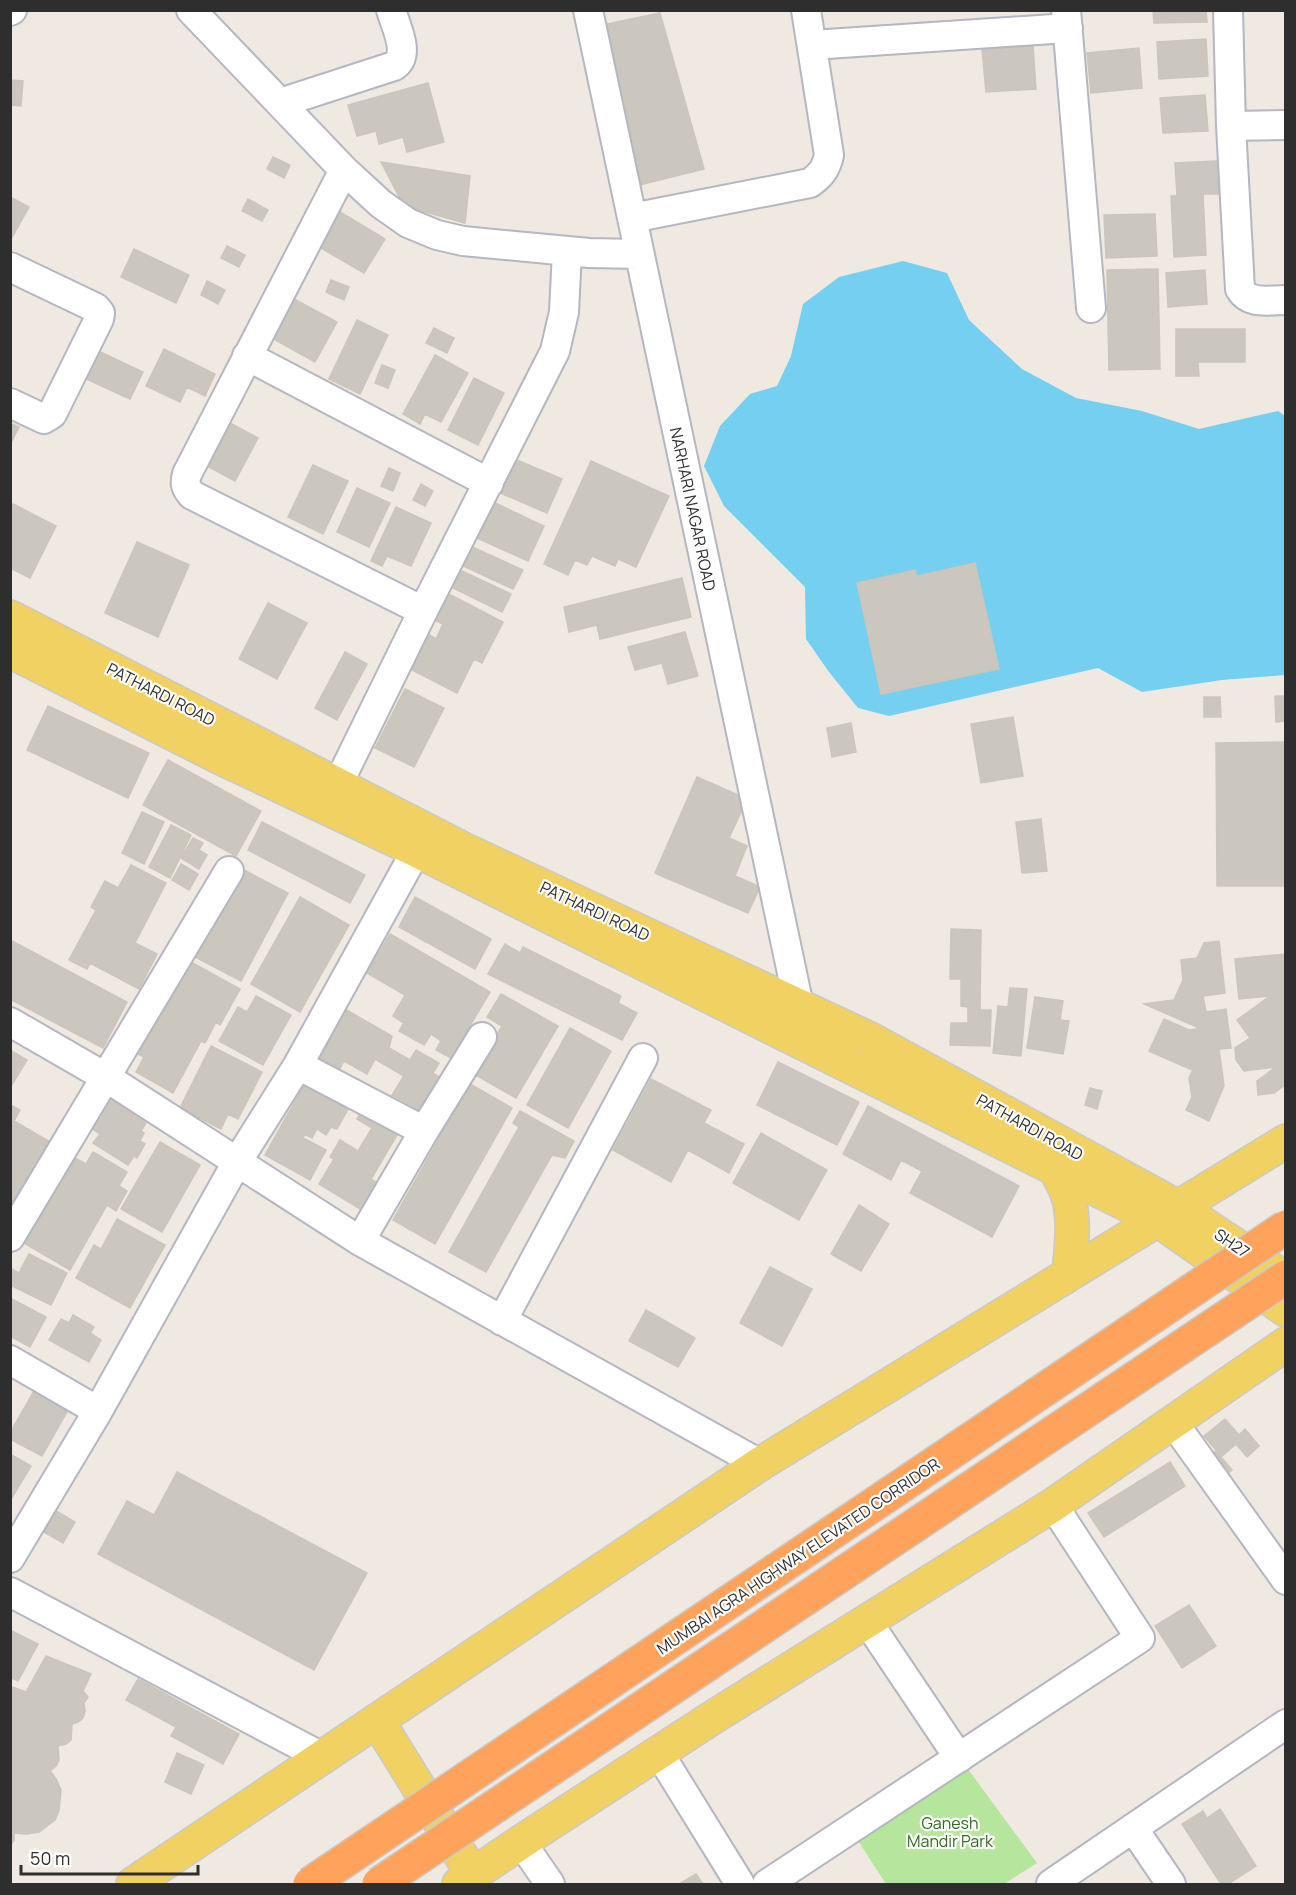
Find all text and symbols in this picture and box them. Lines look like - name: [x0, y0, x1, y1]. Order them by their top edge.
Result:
- street label: NARHARI NAGAR ROAD: [665, 425, 721, 593]
- street label: PATHARDI ROAD: [103, 657, 219, 731]
- street label: PATHARDI ROAD: [537, 876, 654, 946]
- street label: PATHARDI ROAD: [973, 1089, 1087, 1166]
- street label: SH27: [1210, 1223, 1254, 1263]
- street label: MUMBAI AGRA HIGHWAY ELEVATED CORRIDOR: [652, 1453, 944, 1659]
- park label: Ganesh Mandir Park: [907, 1812, 994, 1852]
- scale bar: [21, 1838, 198, 1876]
- text: 50 m: [30, 1846, 70, 1870]

